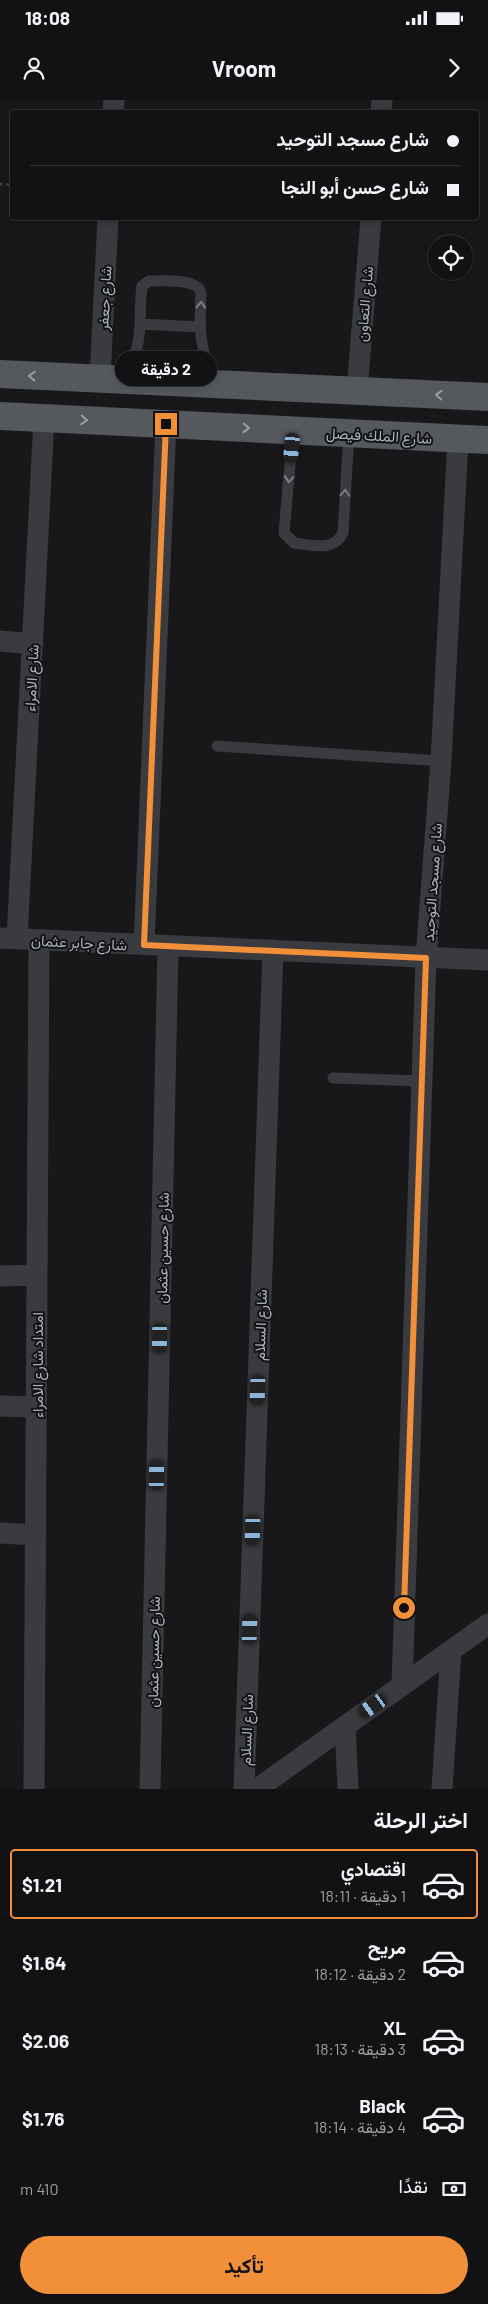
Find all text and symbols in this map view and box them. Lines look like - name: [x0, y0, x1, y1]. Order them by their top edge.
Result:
- text: 18:08: [25, 6, 70, 29]
- icon: person: [20, 54, 48, 82]
- icon: forward: [440, 54, 468, 82]
- text: Vroom: [212, 55, 276, 81]
- text: شارع مسجد التوحيد: [276, 127, 429, 150]
- text: شارع حسن أبو النجا: [281, 175, 429, 198]
- map controls: [428, 235, 473, 280]
- button: locate: [428, 235, 473, 280]
- street label: شارع جعفر: [93, 265, 118, 332]
- street label: شارع التعاون: [352, 265, 379, 343]
- one-way arrow: [195, 300, 206, 308]
- callout: 2 دقيقة: [115, 352, 217, 386]
- text: 2 دقيقة: [141, 359, 191, 378]
- one-way arrow: [28, 370, 36, 381]
- one-way arrow: [435, 389, 443, 400]
- route end: [155, 413, 177, 435]
- one-way arrow: [80, 414, 88, 425]
- one-way arrow: [242, 423, 250, 433]
- street label: شارع الملك فيصل: [325, 423, 433, 450]
- car: [283, 432, 300, 464]
- one-way arrow: [284, 475, 295, 483]
- one-way arrow: [340, 489, 351, 497]
- street label: شارع الامراء: [20, 644, 45, 712]
- street label: شارع مسجد التوحيد: [419, 822, 448, 942]
- street label: شارع جابر عثمان: [30, 930, 128, 957]
- street label: شارع حسين عثمان: [152, 1192, 175, 1304]
- street label: شارع السلام: [250, 1289, 273, 1361]
- street label: امتداد شارع الامراء: [28, 1312, 49, 1418]
- car: [152, 1323, 167, 1353]
- car: [249, 1375, 266, 1405]
- car: [149, 1460, 164, 1490]
- car: [244, 1515, 261, 1545]
- street label: شارع حسين عثمان: [143, 1596, 166, 1708]
- route start: [393, 1597, 415, 1619]
- car: [241, 1614, 258, 1644]
- car: [356, 1691, 389, 1721]
- street label: شارع السلام: [236, 1694, 259, 1766]
- text: اختر الرحلة: [373, 1806, 468, 1832]
- text: اقتصادي: [341, 1857, 406, 1880]
- icon: car: [421, 1862, 466, 1907]
- text: $1.21: [22, 1873, 62, 1896]
- text: 1 دقيقة · 18:11: [320, 1886, 406, 1905]
- text: مريح: [368, 1935, 406, 1958]
- icon: car: [421, 1940, 466, 1985]
- text: $1.64: [22, 1951, 66, 1974]
- text: 2 دقيقة · 18:12: [314, 1964, 406, 1983]
- text: XL: [383, 2016, 406, 2039]
- icon: car: [421, 2018, 466, 2063]
- text: $2.06: [22, 2029, 69, 2052]
- text: 3 دقيقة · 18:13: [315, 2039, 406, 2058]
- text: Black: [359, 2094, 406, 2117]
- icon: car: [421, 2096, 466, 2141]
- text: $1.76: [22, 2107, 64, 2130]
- text: 4 دقيقة · 18:14: [313, 2117, 406, 2136]
- text: نقدًا: [399, 2174, 428, 2197]
- icon: cash: [440, 2175, 468, 2203]
- text: 410 m: [20, 2179, 58, 2198]
- button: تأكيد: [20, 2236, 468, 2294]

